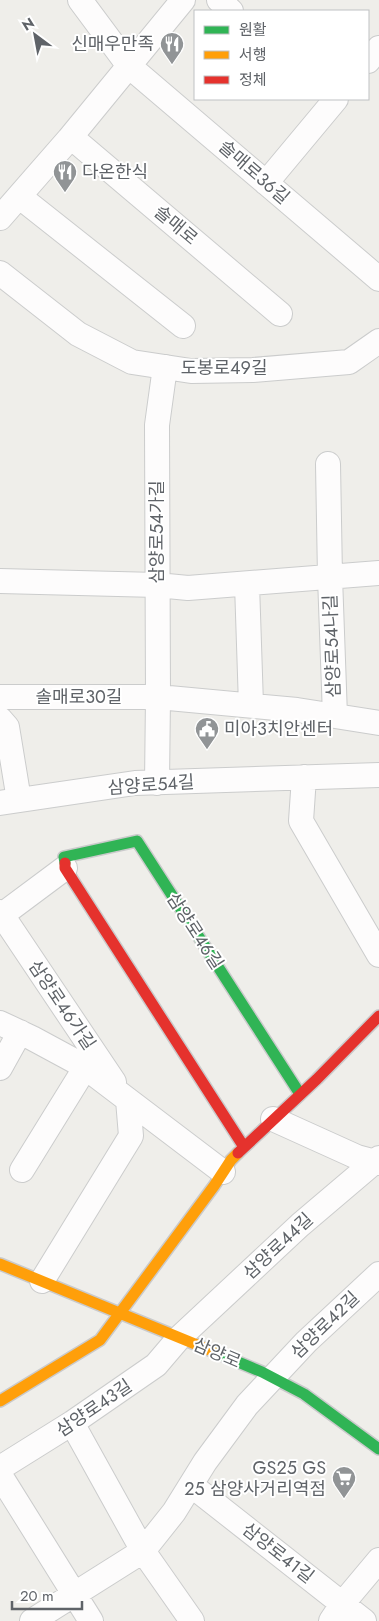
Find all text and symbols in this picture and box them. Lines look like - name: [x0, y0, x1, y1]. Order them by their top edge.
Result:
- north arrow: [10, 10, 60, 60]
- legend: [194, 10, 369, 100]
- text: N: [18, 13, 38, 35]
- text: 원활: [239, 19, 267, 41]
- place label: 신매우만족: [71, 31, 154, 57]
- restaurant icon: 신매우만족: [159, 31, 185, 65]
- text: 서행: [239, 44, 267, 66]
- text: 정체: [239, 69, 267, 91]
- street label: 솔매로36길: [213, 134, 295, 210]
- restaurant icon: 다온한식: [52, 159, 78, 193]
- place label: 다온한식: [82, 159, 148, 185]
- street label: 솔매로: [149, 199, 203, 251]
- street label: 도봉로49길: [180, 355, 268, 381]
- street label: 삼양로54가길: [144, 480, 170, 584]
- street label: 삼양로54나길: [317, 594, 347, 698]
- street label: 솔매로30길: [36, 684, 122, 710]
- public building icon: 미아3치안센터: [194, 716, 220, 750]
- place label: 미아3치안센터: [224, 716, 333, 742]
- street label: 삼양로54길: [107, 769, 195, 801]
- street label: 삼양로46길: [160, 887, 230, 975]
- street label: 삼양로46가길: [22, 955, 102, 1055]
- street label: 삼양로44길: [237, 1207, 319, 1285]
- street label: 삼양로42길: [285, 1285, 365, 1365]
- street label: 삼양로: [189, 1331, 245, 1375]
- street label: 삼양로43길: [51, 1373, 137, 1443]
- place label: GS25 GS 25 삼양사거리역점: [184, 1455, 326, 1502]
- supermarket icon: GS25 GS 25 삼양사거리역점: [331, 1465, 357, 1499]
- street label: 삼양로41길: [237, 1517, 319, 1589]
- scale bar: [12, 1578, 82, 1610]
- text: 20 m: [20, 1585, 54, 1607]

